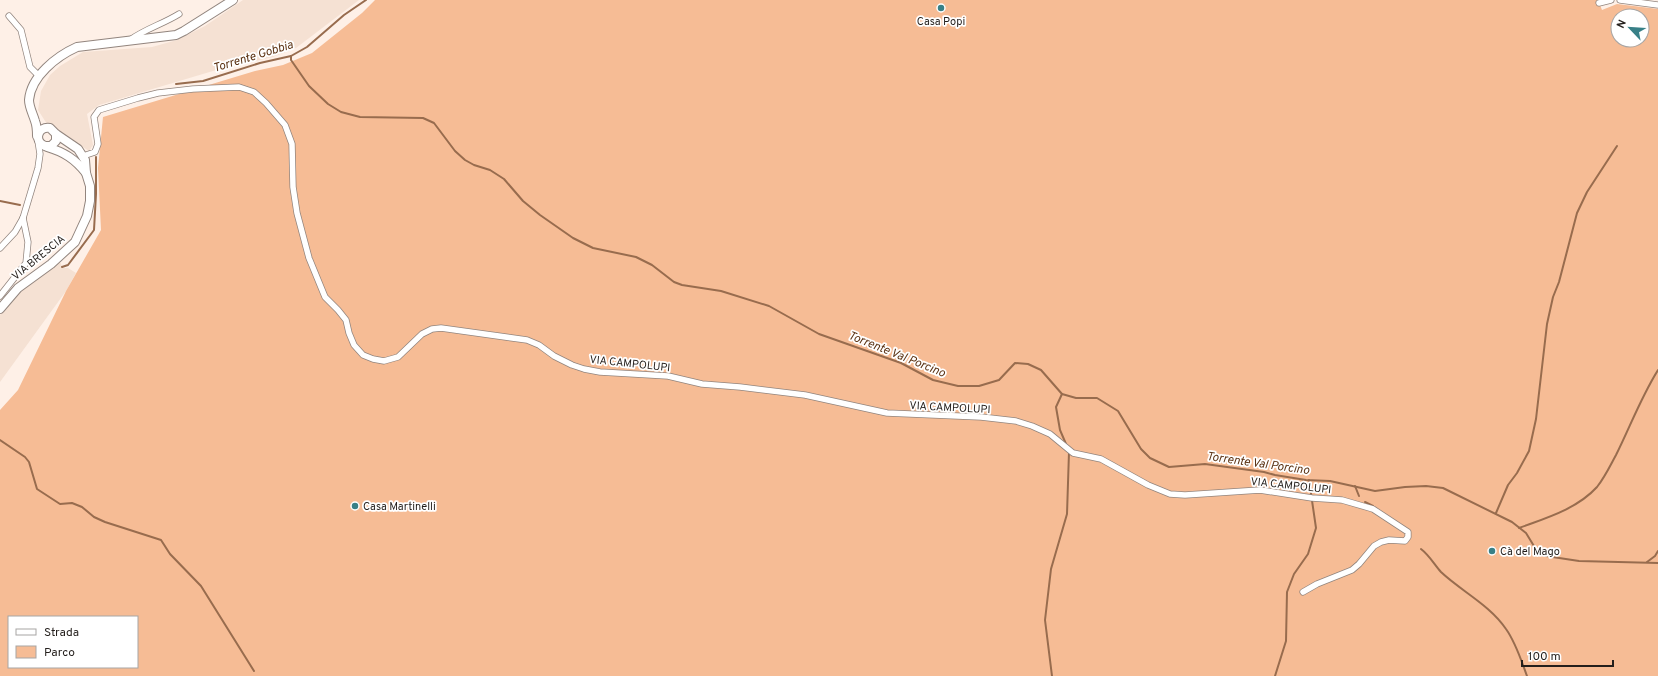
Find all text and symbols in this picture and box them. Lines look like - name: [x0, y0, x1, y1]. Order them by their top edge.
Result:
- marker: Casa Popi: [936, 3, 946, 13]
- north arrow: [1610, 8, 1650, 48]
- place label: Casa Popi: [917, 15, 965, 29]
- text: N: [1614, 18, 1630, 31]
- water label: Torrente Gobbia: [211, 37, 296, 77]
- street label: VIA BRESCIA: [9, 232, 68, 284]
- water label: Torrente Val Porcino: [846, 328, 948, 382]
- street label: VIA CAMPOLUPI: [589, 353, 671, 375]
- street label: VIA CAMPOLUPI: [909, 399, 991, 417]
- water label: Torrente Val Porcino: [1206, 449, 1311, 479]
- street label: VIA CAMPOLUPI: [1250, 475, 1332, 497]
- place label: Casa Martinelli: [363, 500, 436, 514]
- marker: Casa Martinelli: [350, 501, 360, 511]
- place label: Cà del Mago: [1500, 545, 1560, 559]
- marker: Cà del Mago: [1487, 546, 1497, 556]
- legend: [8, 616, 138, 668]
- text: Strada: [44, 625, 79, 641]
- scale bar: [1522, 642, 1613, 668]
- text: Parco: [44, 645, 75, 661]
- text: 100 m: [1528, 649, 1561, 665]

